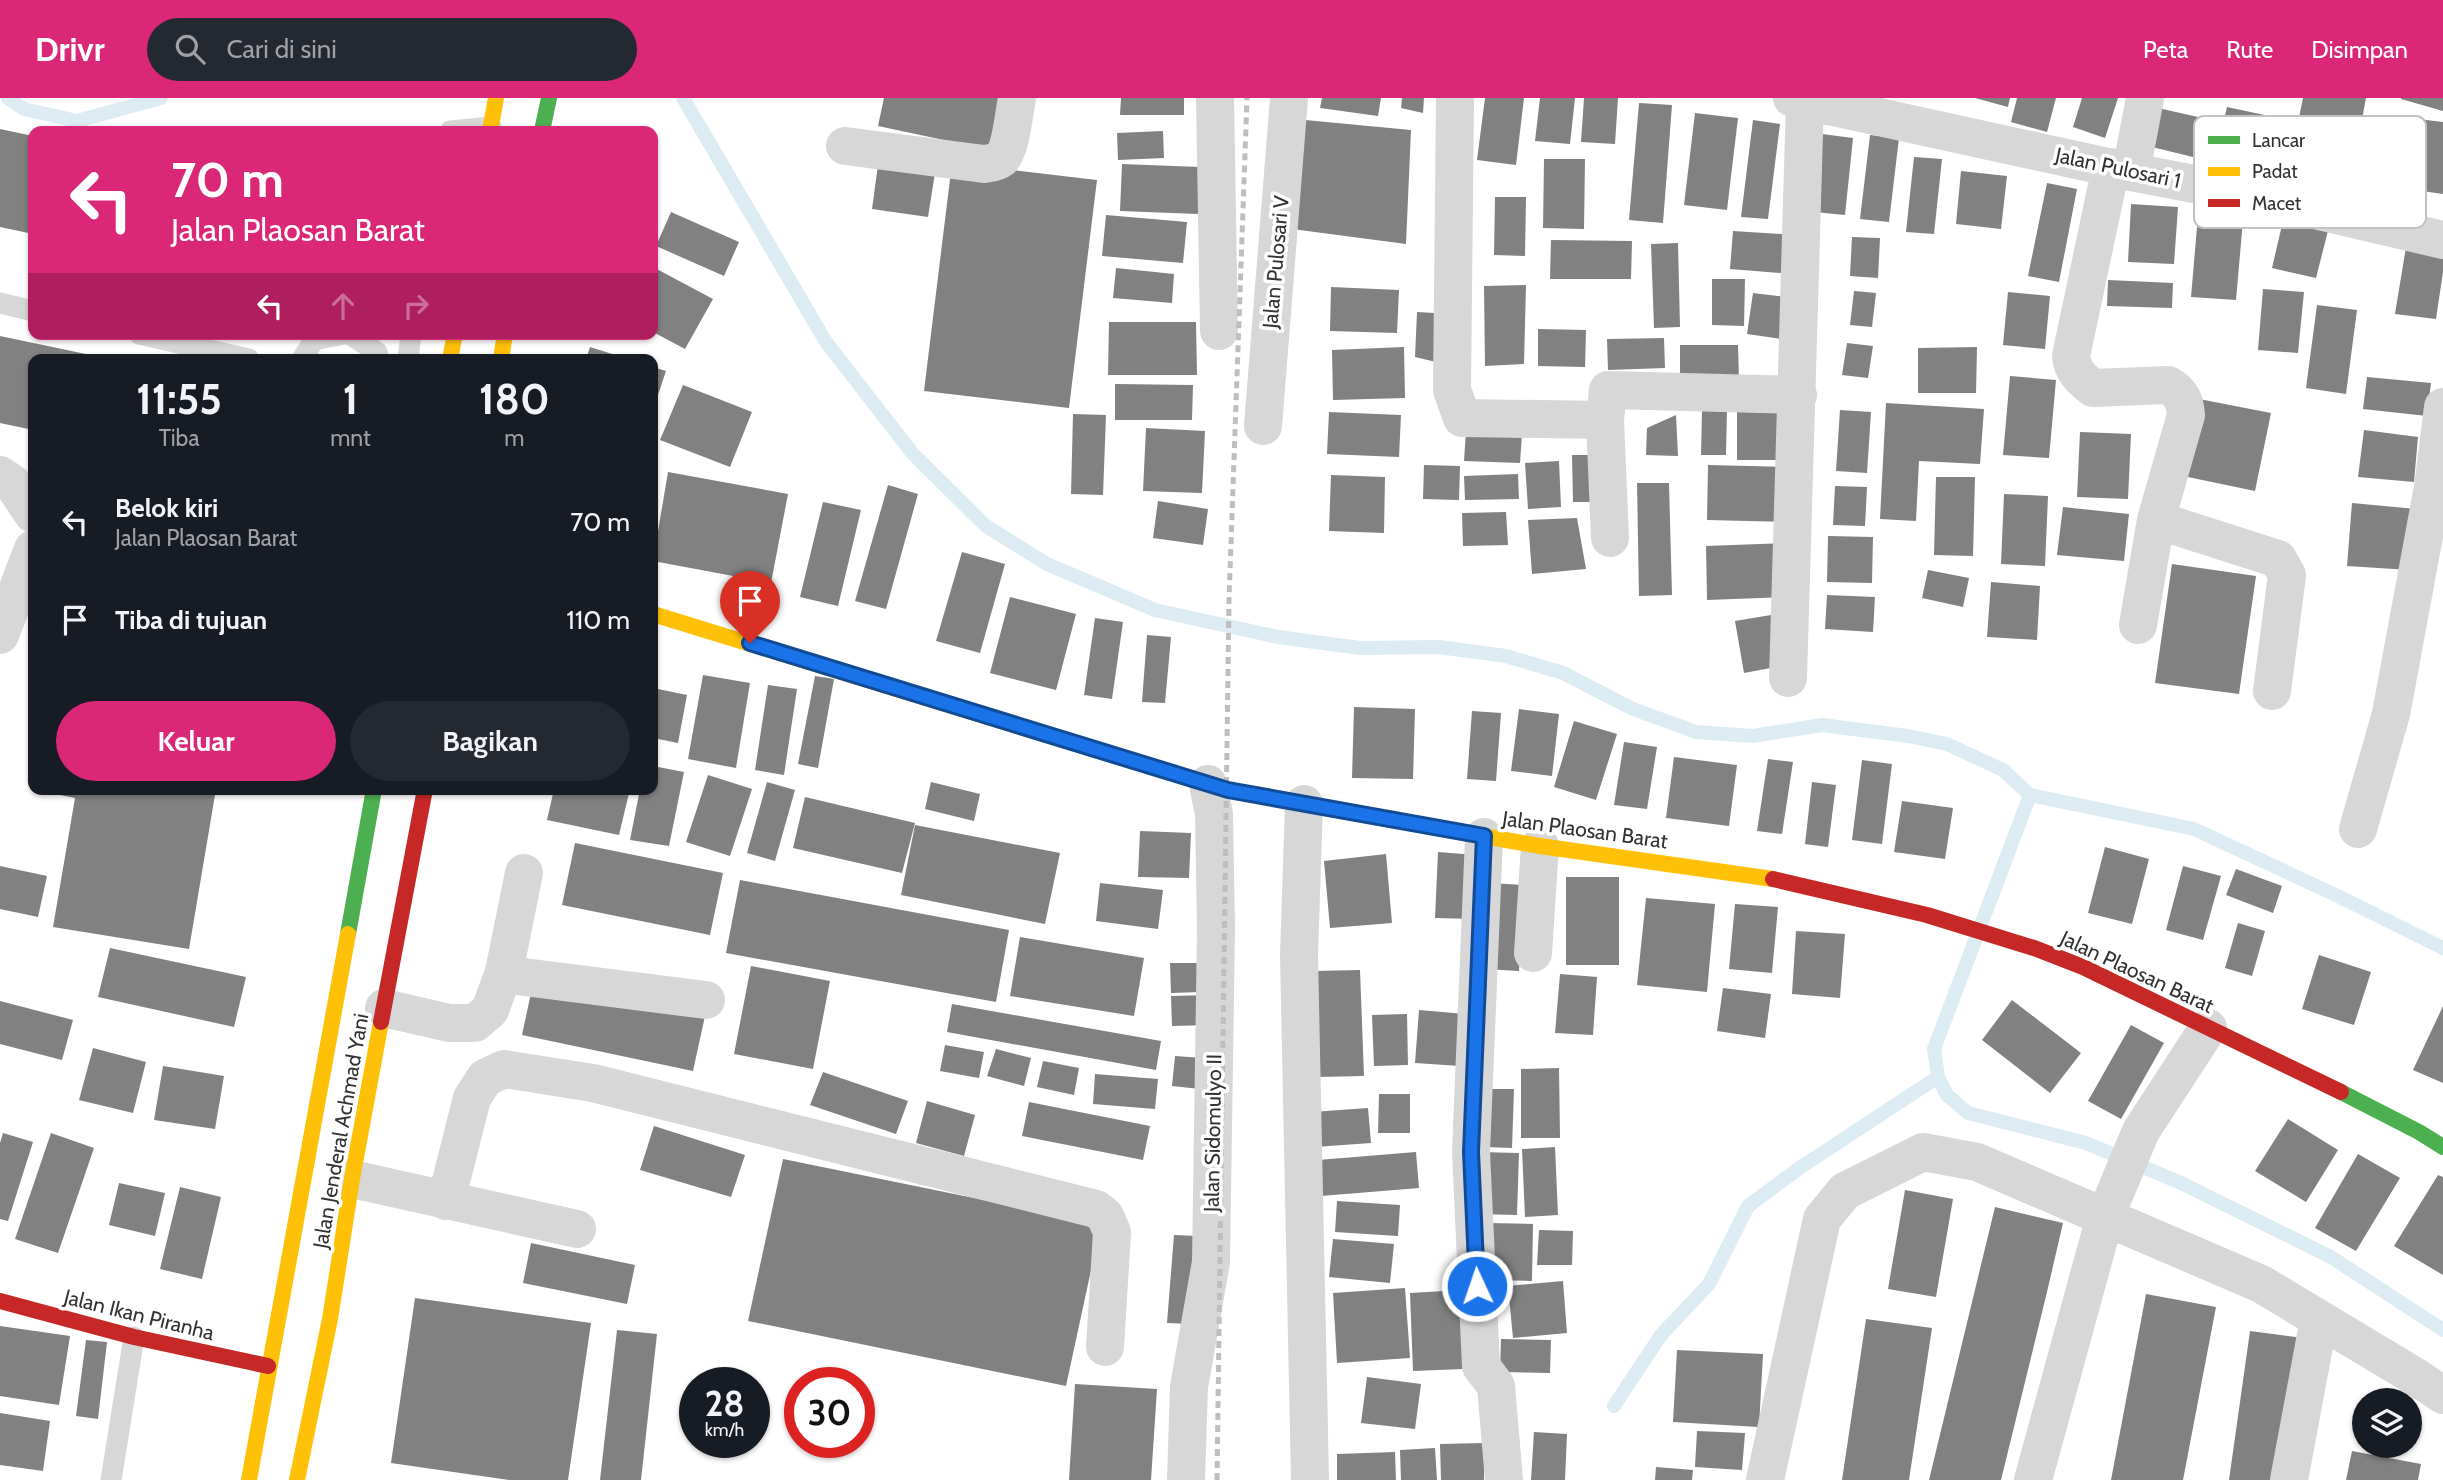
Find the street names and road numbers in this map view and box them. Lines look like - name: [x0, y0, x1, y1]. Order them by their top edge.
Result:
- street label: Jalan Pulosari 1: [2052, 142, 2183, 193]
- street label: Jalan Pulosari V: [1257, 194, 1294, 330]
- street label: Jalan Plaosan Barat: [1500, 805, 1669, 853]
- street label: Jalan Plaosan Barat: [2056, 925, 2218, 1018]
- street label: Jalan Jenderal Achmad Yani: [307, 1011, 373, 1251]
- street label: Jalan Sidomulyo II: [1199, 1054, 1226, 1213]
- street label: Jalan Ikan Piranha: [60, 1284, 217, 1345]

